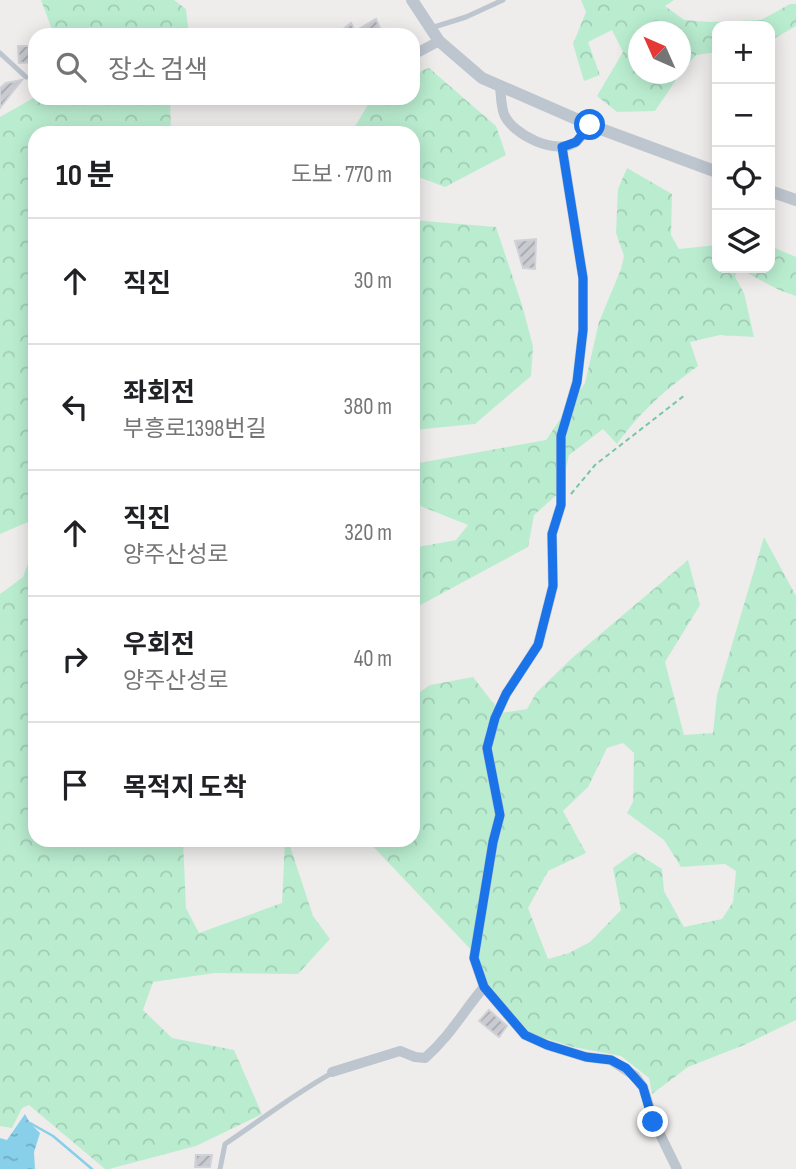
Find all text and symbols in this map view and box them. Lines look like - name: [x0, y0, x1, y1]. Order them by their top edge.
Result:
- north arrow: [628, 21, 691, 84]
- map controls: [712, 21, 775, 273]
- button: +: [712, 21, 775, 84]
- search box: [28, 28, 420, 105]
- icon: search: [52, 48, 90, 86]
- text: 장소 검색: [108, 55, 208, 86]
- button: −: [712, 84, 775, 147]
- route start: [574, 109, 605, 140]
- button: locate: [712, 147, 775, 210]
- text: 10 분: [56, 158, 114, 194]
- text: 도보 · 770 m: [291, 161, 392, 189]
- button: layers: [712, 210, 775, 273]
- icon: ahead: [56, 262, 94, 300]
- text: 30 m: [354, 267, 392, 295]
- text: 직진: [123, 269, 171, 300]
- text: 좌회전: [123, 378, 195, 409]
- icon: left: [56, 388, 94, 426]
- text: 380 m: [344, 393, 392, 421]
- text: 부흥로1398번길: [123, 415, 267, 443]
- text: 직진: [123, 504, 171, 535]
- icon: ahead: [56, 514, 94, 552]
- text: 320 m: [344, 519, 392, 547]
- text: 양주산성로: [123, 541, 229, 569]
- text: 우회전: [123, 630, 195, 661]
- icon: right: [56, 640, 94, 678]
- text: 40 m: [354, 645, 392, 673]
- text: 양주산성로: [123, 667, 229, 695]
- icon: arrive: [56, 766, 94, 804]
- text: 목적지 도착: [123, 773, 247, 804]
- route end: [637, 1106, 668, 1137]

